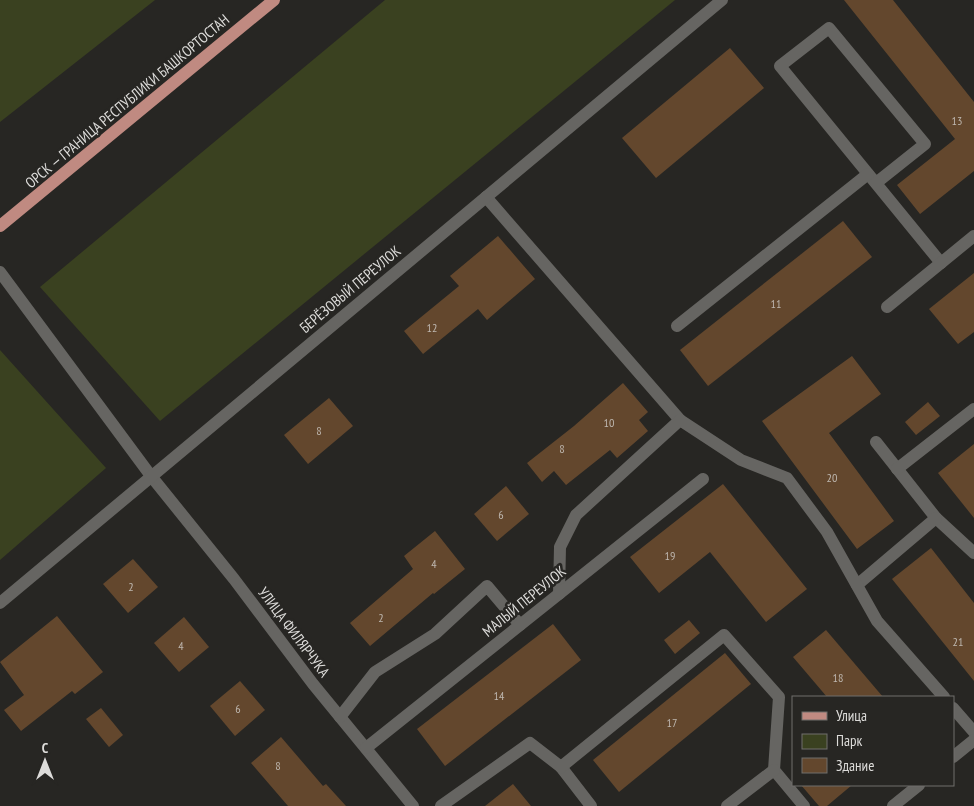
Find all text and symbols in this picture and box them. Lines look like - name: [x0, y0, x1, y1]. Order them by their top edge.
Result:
- street label: ОРСК — ГРАНИЦА РЕСПУБЛИКИ БАШКОРТОСТАН: [21, 10, 233, 192]
- house number: 13: [952, 113, 962, 128]
- street label: БЕРЁЗОВЫЙ ПЕРЕУЛОК: [296, 241, 405, 337]
- house number: 11: [771, 296, 781, 311]
- house number: 12: [427, 320, 437, 335]
- house number: 10: [604, 415, 614, 430]
- house number: 8: [316, 423, 322, 438]
- house number: 8: [559, 441, 565, 456]
- house number: 20: [827, 470, 837, 485]
- house number: 6: [498, 507, 504, 522]
- house number: 19: [665, 548, 675, 563]
- house number: 4: [431, 556, 437, 571]
- street label: МАЛЫЙ ПЕРЕУЛОК: [478, 561, 570, 640]
- house number: 2: [128, 579, 134, 594]
- street label: УЛИЦА ФИЛЯРЧУКА: [254, 583, 335, 681]
- house number: 2: [378, 610, 384, 625]
- house number: 21: [953, 634, 963, 649]
- house number: 4: [178, 638, 184, 653]
- house number: 18: [833, 670, 843, 685]
- house number: 14: [494, 688, 505, 703]
- legend: [792, 696, 954, 786]
- house number: 6: [235, 701, 241, 716]
- text: Улица: [836, 706, 867, 725]
- house number: 17: [667, 715, 677, 730]
- text: Парк: [836, 731, 862, 750]
- north arrow: [20, 736, 70, 786]
- text: С: [42, 739, 49, 757]
- text: Здание: [836, 756, 874, 775]
- house number: 8: [275, 758, 281, 773]

